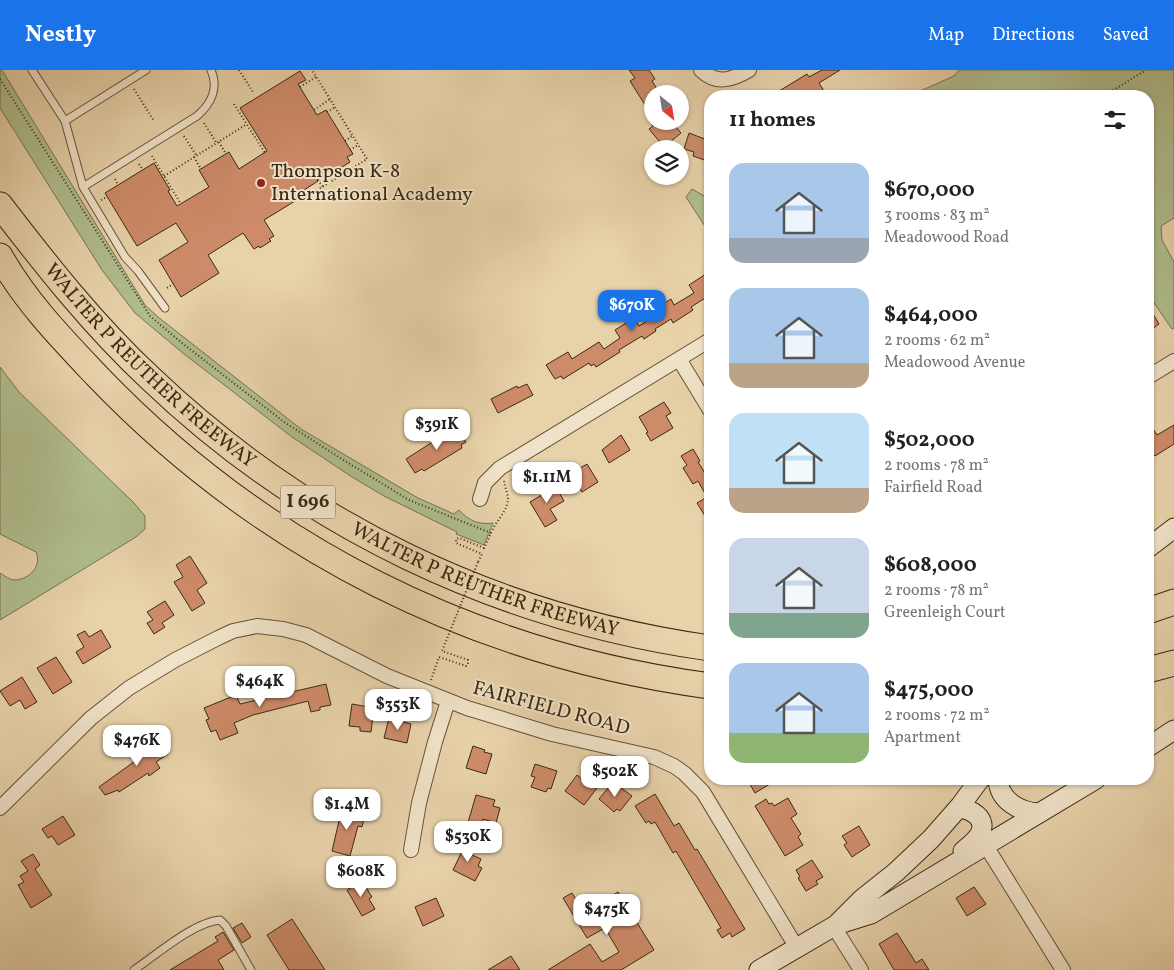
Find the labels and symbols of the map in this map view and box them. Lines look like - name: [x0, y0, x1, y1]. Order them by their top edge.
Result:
- north arrow: [644, 85, 689, 130]
- place label: Thompson K-8 International Academy: [271, 158, 473, 209]
- marker: Thompson K-8 International Academy: [255, 177, 267, 189]
- street label: WALTER P REUTHER FREEWAY: [37, 258, 262, 476]
- pin: $670K: [597, 290, 667, 332]
- pin: $391K: [402, 408, 472, 451]
- pin: $1.11M: [506, 462, 588, 504]
- road number: I 696: [280, 486, 336, 518]
- street label: WALTER P REUTHER FREEWAY: [346, 516, 622, 645]
- pin: $464K: [225, 666, 295, 708]
- street label: FAIRFIELD ROAD: [469, 675, 633, 743]
- pin: $353K: [363, 688, 433, 731]
- pin: $476K: [102, 724, 172, 767]
- pin: $502K: [580, 756, 650, 798]
- pin: $1.4M: [312, 788, 382, 831]
- pin: $530K: [433, 820, 503, 863]
- pin: $608K: [326, 856, 396, 898]
- pin: $475K: [572, 894, 642, 936]

